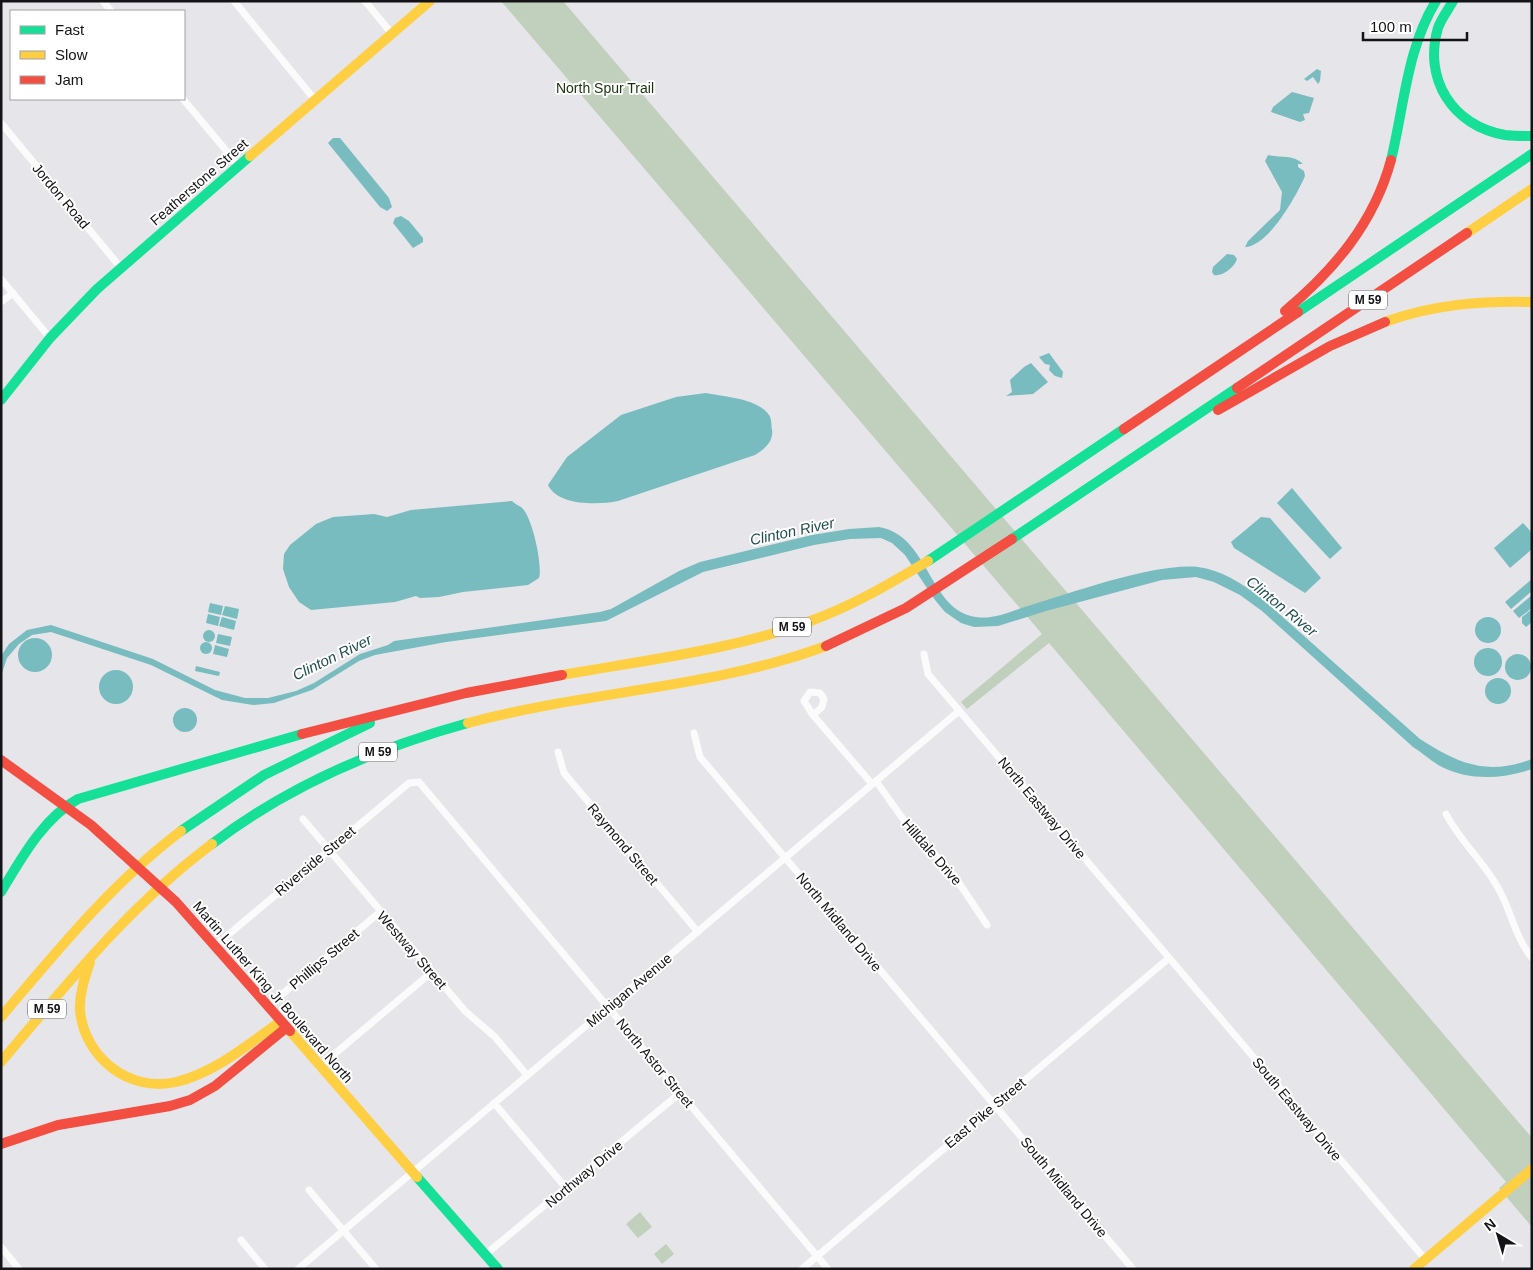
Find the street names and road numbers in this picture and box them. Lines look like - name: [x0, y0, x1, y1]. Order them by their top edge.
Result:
- street label: Featherstone Street: [147, 135, 251, 229]
- street label: Jordon Road: [29, 160, 93, 232]
- road number: M 59: [1349, 290, 1387, 310]
- road number: M 59: [773, 618, 811, 636]
- road number: M 59: [359, 742, 397, 762]
- street label: North Eastway Drive: [995, 754, 1089, 862]
- street label: Raymond Street: [584, 800, 662, 888]
- street label: Hilldale Drive: [899, 816, 965, 889]
- street label: Riverside Street: [272, 823, 358, 899]
- street label: North Midland Drive: [793, 869, 885, 975]
- street label: Martin Luther King Jr Boulevard North: [190, 898, 356, 1086]
- street label: Westway Street: [374, 908, 450, 992]
- street label: Phillips Street: [286, 925, 362, 993]
- street label: Michigan Avenue: [583, 950, 675, 1030]
- road number: M 59: [28, 1000, 66, 1019]
- street label: North Astor Street: [613, 1015, 697, 1111]
- street label: South Eastway Drive: [1249, 1054, 1345, 1164]
- street label: East Pike Street: [941, 1075, 1029, 1151]
- street label: South Midland Drive: [1017, 1134, 1111, 1241]
- street label: Northway Drive: [542, 1137, 626, 1211]

